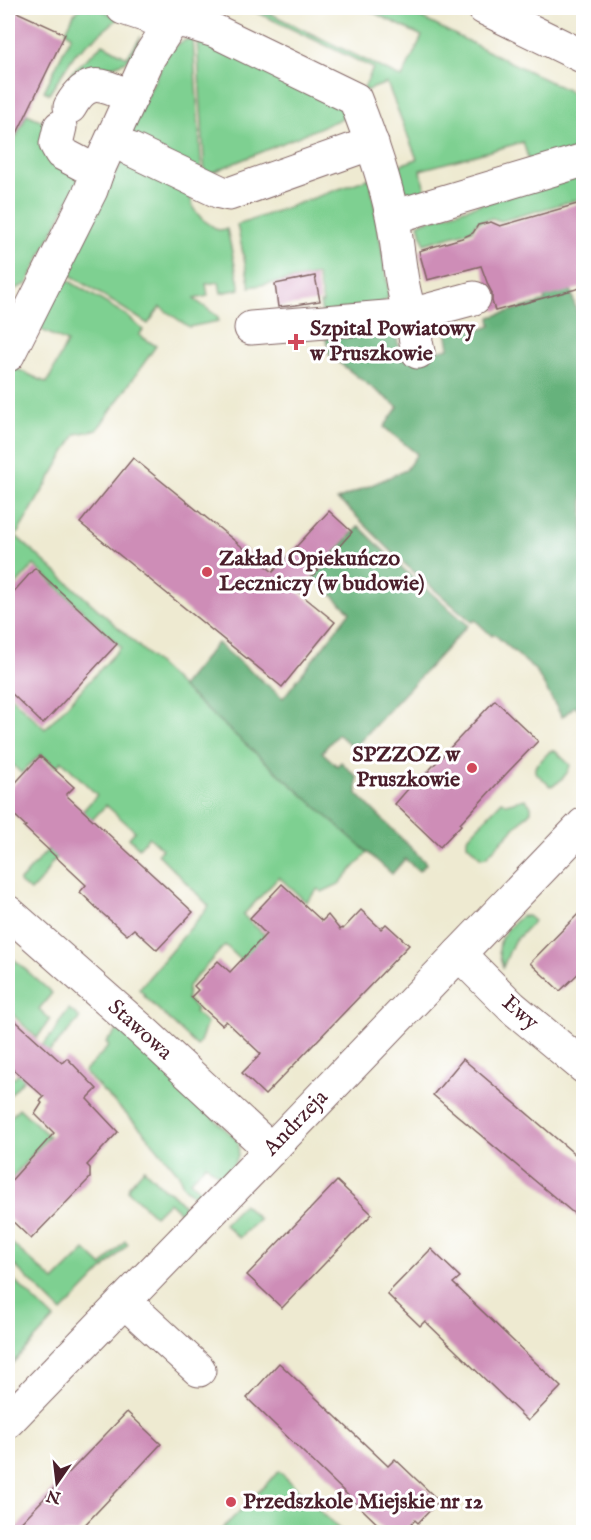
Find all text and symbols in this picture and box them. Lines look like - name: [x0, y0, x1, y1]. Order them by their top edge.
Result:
- place label: Szpital Powiatowy w Pruszkowie: [309, 315, 476, 368]
- marker: Szpital Powiatowy w Pruszkowie: [287, 333, 305, 351]
- place label: Zakład Opiekuńczo Leczniczy (w budowie): [219, 545, 425, 598]
- marker: Zakład Opiekuńczo Leczniczy (w budowie): [200, 565, 214, 579]
- place label: SPZZOZ w Pruszkowie: [352, 741, 462, 794]
- marker: SPZZOZ w Pruszkowie: [465, 761, 479, 775]
- street label: Ewy: [496, 989, 544, 1037]
- street label: Stawowa: [102, 994, 179, 1067]
- street label: Andrzeja: [257, 1084, 335, 1163]
- north arrow: [27, 1453, 87, 1513]
- text: N: [45, 1484, 64, 1507]
- place label: Przedszkole Miejskie nr 12: [243, 1488, 483, 1516]
- marker: Przedszkole Miejskie nr 12: [224, 1495, 238, 1509]

